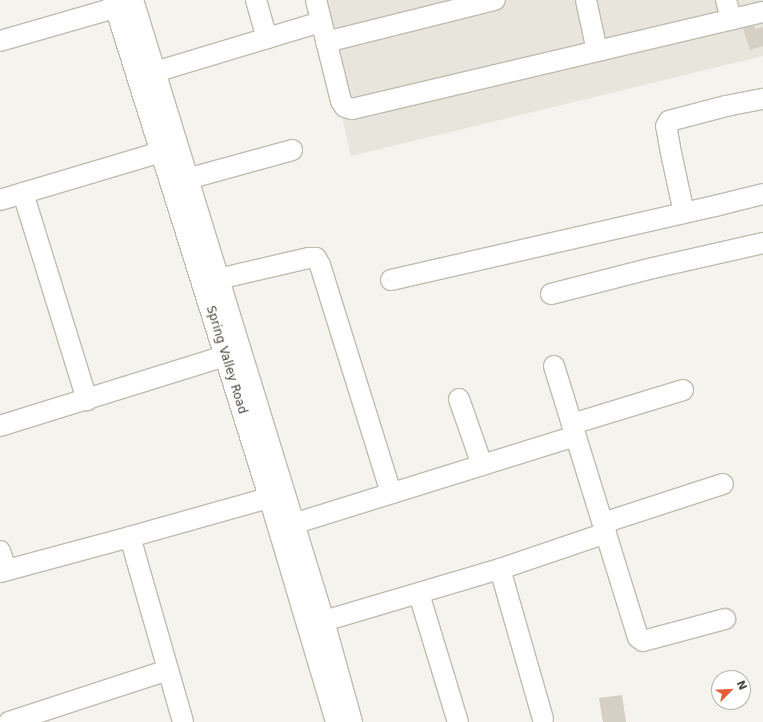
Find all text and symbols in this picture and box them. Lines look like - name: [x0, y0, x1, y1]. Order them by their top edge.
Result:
- street label: Spring Valley Road: [203, 304, 249, 416]
- north arrow: [711, 670, 751, 710]
- text: N: [734, 678, 749, 692]

